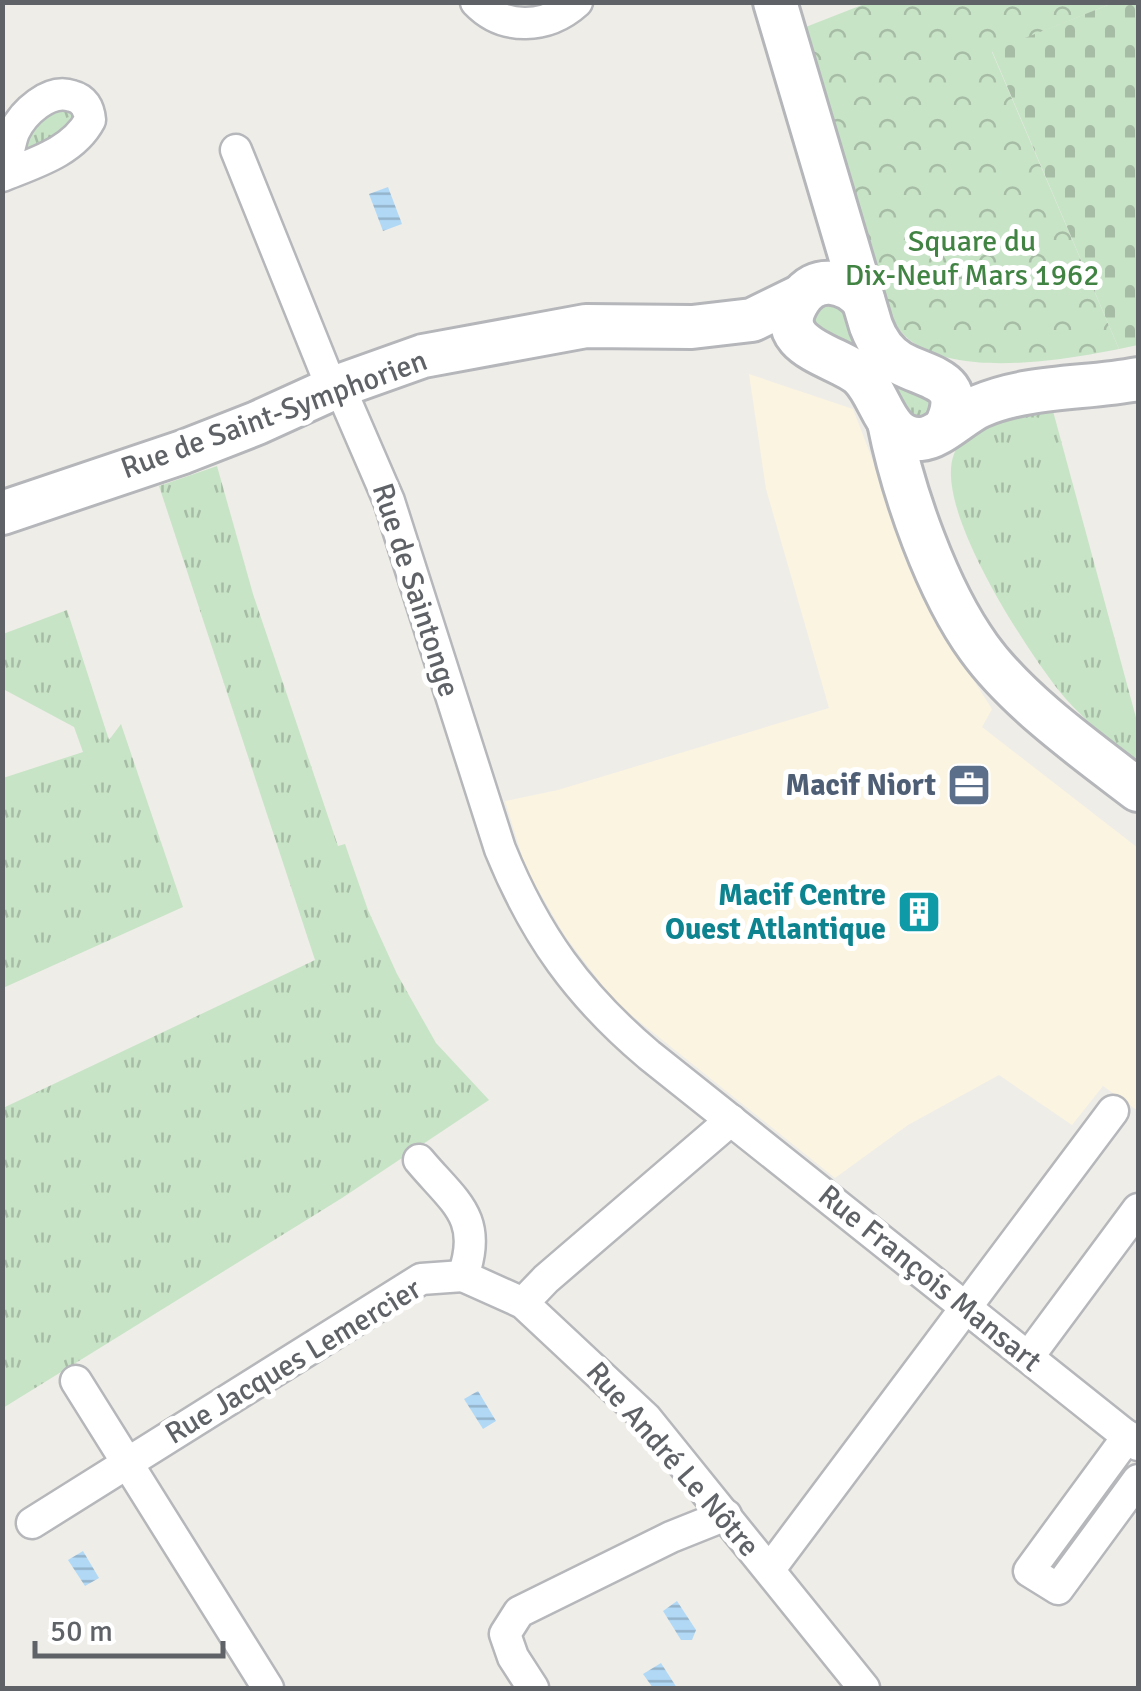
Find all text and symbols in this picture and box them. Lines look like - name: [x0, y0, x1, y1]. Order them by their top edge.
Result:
- park label: Square du Dix-Neuf Mars 1962: [845, 223, 1099, 294]
- street label: Rue de Saint-Symphorien: [116, 342, 432, 487]
- street label: Rue de Saintonge: [364, 479, 467, 702]
- office icon: Macif Niort: [946, 762, 992, 808]
- place label: Macif Niort: [785, 767, 936, 804]
- place label: Macif Centre Ouest Atlantique: [665, 877, 886, 948]
- building icon: Macif Centre Ouest Atlantique: [896, 889, 942, 935]
- street label: Rue François Mansart: [811, 1177, 1049, 1380]
- street label: Rue Jacques Lemercier: [159, 1270, 428, 1453]
- street label: Rue André Le Nôtre: [578, 1354, 767, 1564]
- scale bar: [35, 1596, 222, 1658]
- text: 50 m: [50, 1613, 113, 1650]

